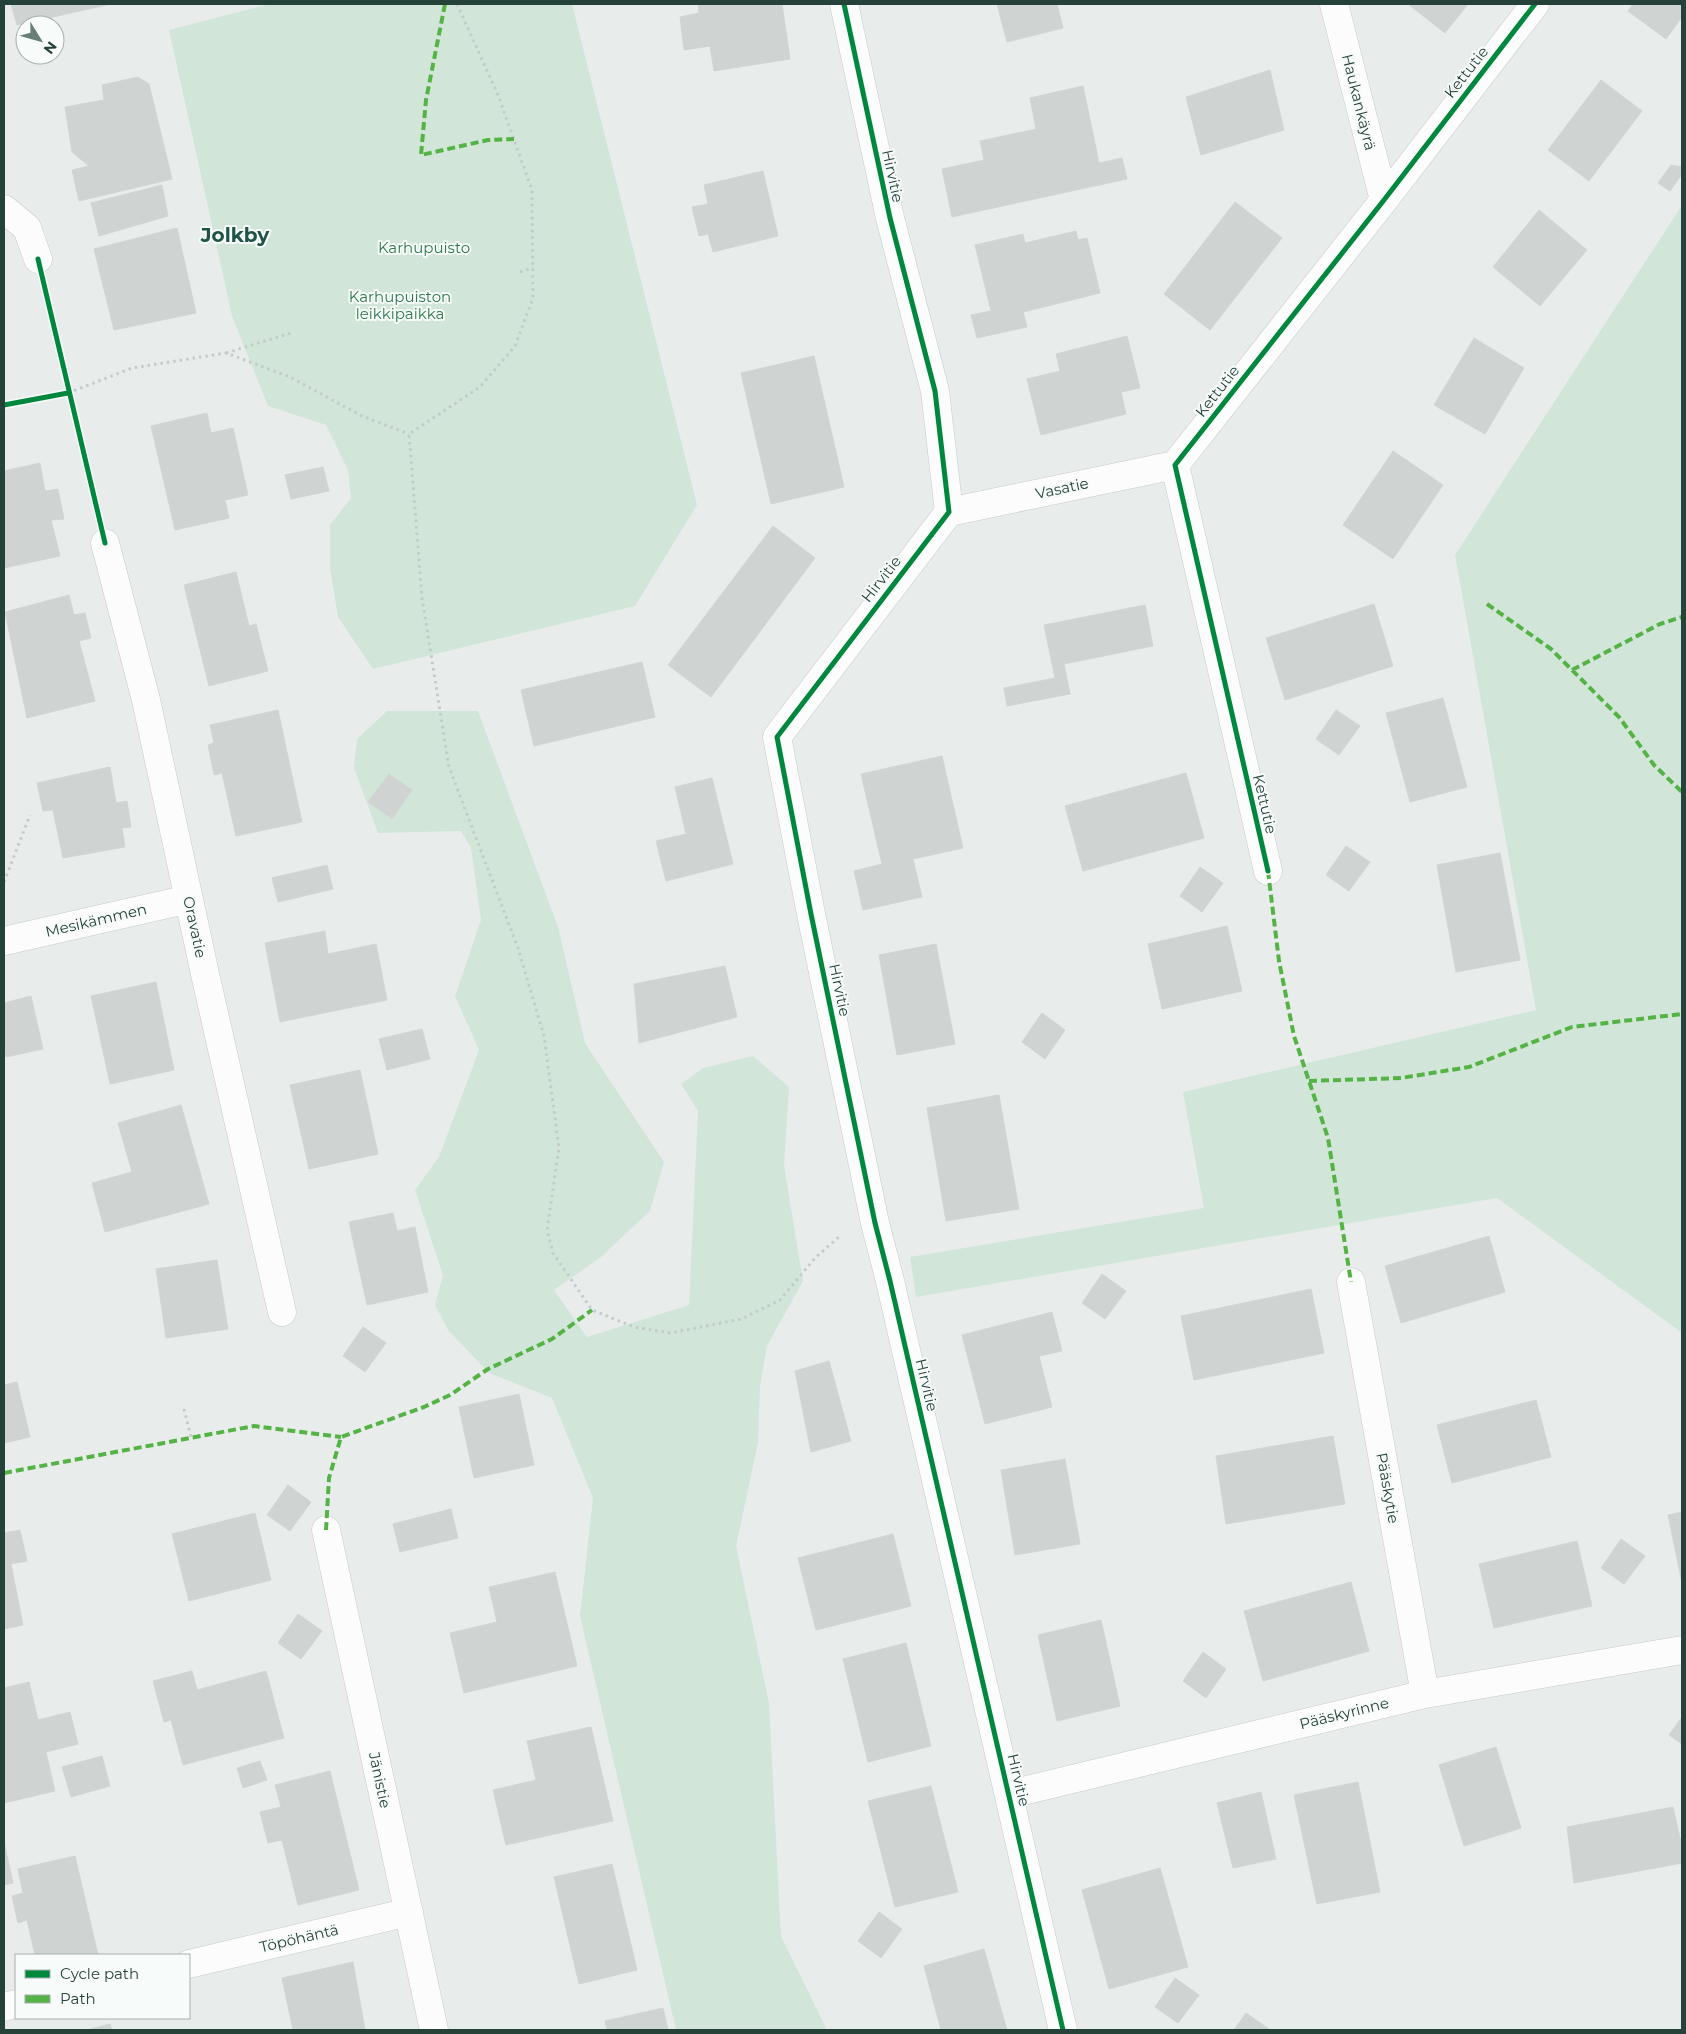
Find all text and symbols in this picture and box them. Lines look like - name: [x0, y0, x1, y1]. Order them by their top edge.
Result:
- north arrow: [15, 15, 65, 65]
- text: N: [40, 38, 61, 58]
- street label: Kettutie: [1440, 42, 1492, 102]
- street label: Haukankäyrä: [1338, 52, 1380, 152]
- street label: Hirvitie: [878, 148, 908, 204]
- district label: Jolkby: [200, 223, 270, 247]
- park label: Karhupuisto: [378, 238, 470, 257]
- park label: Karhupuiston leikkipaikka: [349, 287, 451, 323]
- street label: Kettutie: [1191, 361, 1243, 421]
- street label: Vasatie: [1034, 473, 1090, 503]
- street label: Hirvitie: [857, 552, 905, 606]
- street label: Kettutie: [1249, 772, 1281, 836]
- street label: Oravatie: [179, 894, 211, 960]
- street label: Mesikämmen: [43, 899, 149, 941]
- street label: Hirvitie: [825, 962, 855, 1018]
- street label: Hirvitie: [912, 1357, 942, 1413]
- street label: Pääskytie: [1372, 1451, 1404, 1525]
- street label: Pääskyrinne: [1297, 1693, 1391, 1733]
- street label: Jänistie: [365, 1749, 395, 1810]
- street label: Hirvitie: [1004, 1752, 1034, 1808]
- street label: Töpöhäntä: [258, 1920, 340, 1956]
- legend: [15, 1954, 190, 2019]
- text: Cycle path: [60, 1964, 139, 1983]
- text: Path: [60, 1989, 96, 2008]

